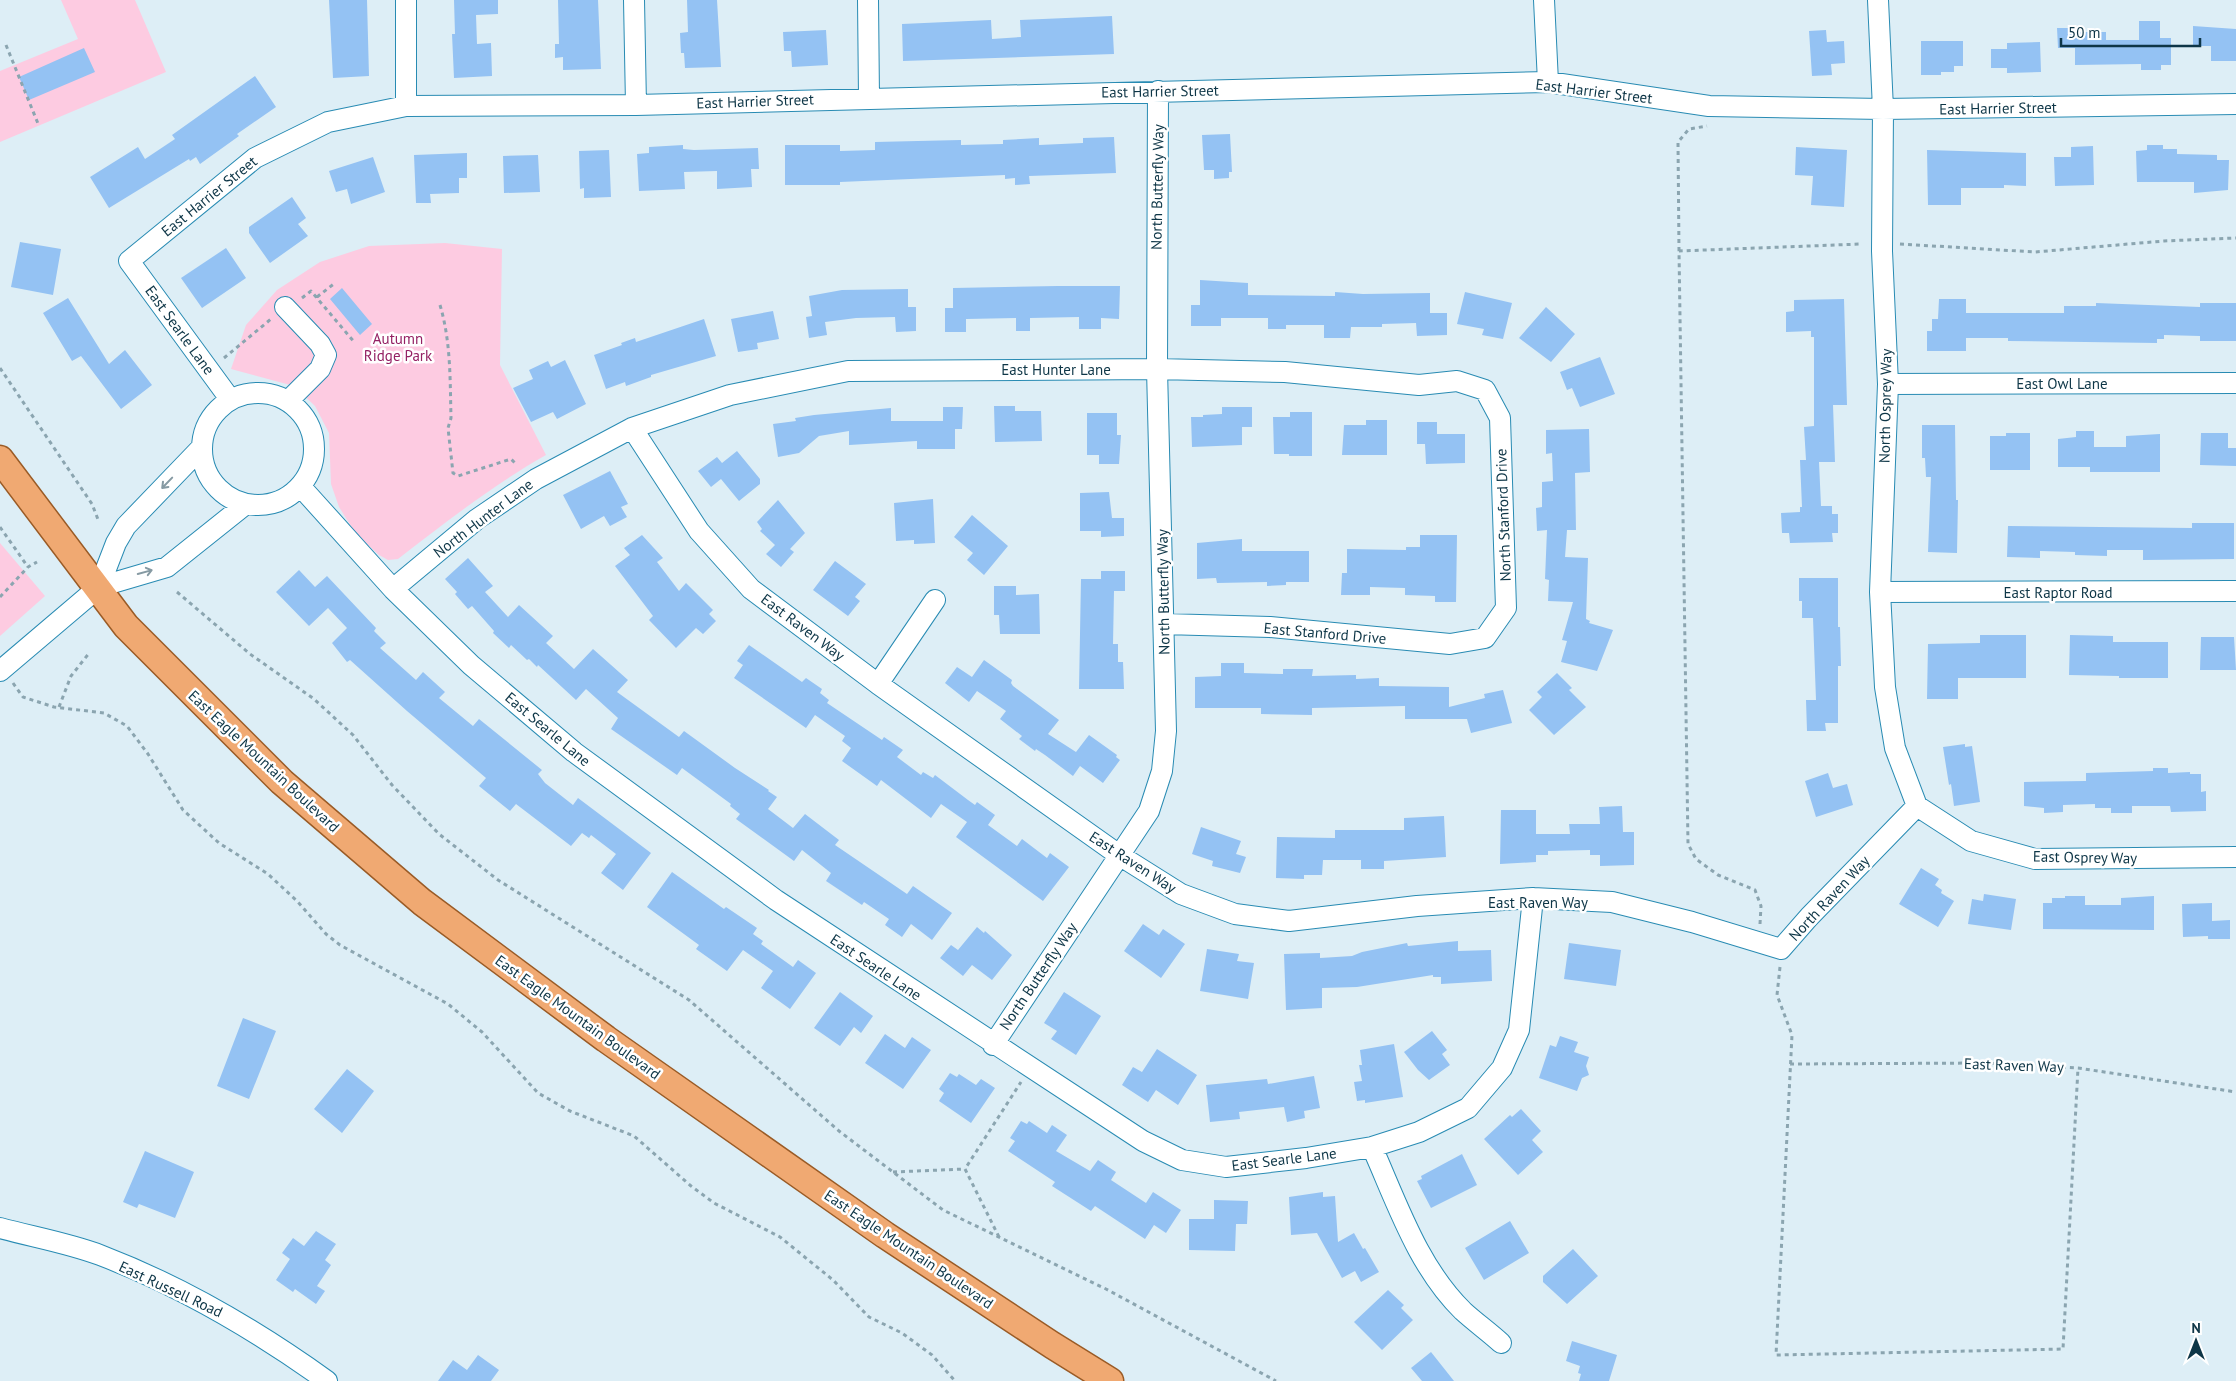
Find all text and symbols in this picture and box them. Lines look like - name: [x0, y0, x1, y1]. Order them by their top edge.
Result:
- scale bar: [2061, 15, 2200, 47]
- text: 50 m: [2068, 23, 2101, 42]
- street label: East Harrier Street: [1534, 74, 1654, 108]
- street label: East Harrier Street: [1101, 80, 1219, 102]
- street label: East Harrier Street: [696, 89, 814, 113]
- street label: East Harrier Street: [1939, 97, 2057, 119]
- street label: North Butterfly Way: [1146, 124, 1168, 250]
- street label: East Harrier Street: [157, 152, 261, 240]
- street label: East Searle Lane: [141, 282, 219, 378]
- park label: Autumn Ridge Park: [364, 329, 433, 365]
- street label: North Osprey Way: [1875, 349, 1895, 463]
- street label: East Hunter Lane: [1001, 360, 1111, 379]
- street label: East Owl Lane: [2016, 374, 2108, 393]
- street label: North Stanford Drive: [1491, 448, 1515, 582]
- street label: North Hunter Lane: [429, 474, 537, 562]
- one-way arrow: [162, 477, 174, 489]
- street label: North Butterfly Way: [1152, 529, 1174, 655]
- one-way arrow: [137, 567, 153, 577]
- street label: East Raptor Road: [2003, 583, 2113, 602]
- street label: East Raven Way: [757, 589, 849, 665]
- street label: East Stanford Drive: [1263, 618, 1387, 648]
- street label: East Eagle Mountain Boulevard: [184, 686, 344, 836]
- street label: East Searle Lane: [501, 688, 595, 770]
- street label: East Raven Way: [1086, 827, 1180, 897]
- street label: East Osprey Way: [2033, 847, 2137, 867]
- street label: North Raven Way: [1785, 851, 1873, 945]
- street label: East Raven Way: [1488, 893, 1588, 912]
- street label: North Butterfly Way: [995, 919, 1081, 1033]
- street label: East Searle Lane: [827, 930, 925, 1004]
- street label: East Eagle Mountain Boulevard: [492, 951, 664, 1083]
- street label: East Raven Way: [1964, 1054, 2064, 1076]
- street label: East Searle Lane: [1230, 1143, 1338, 1175]
- street label: East Eagle Mountain Boulevard: [821, 1185, 997, 1313]
- street label: East Russell Road: [116, 1257, 226, 1321]
- north arrow: [2171, 1316, 2221, 1366]
- text: N: [2191, 1319, 2201, 1337]

